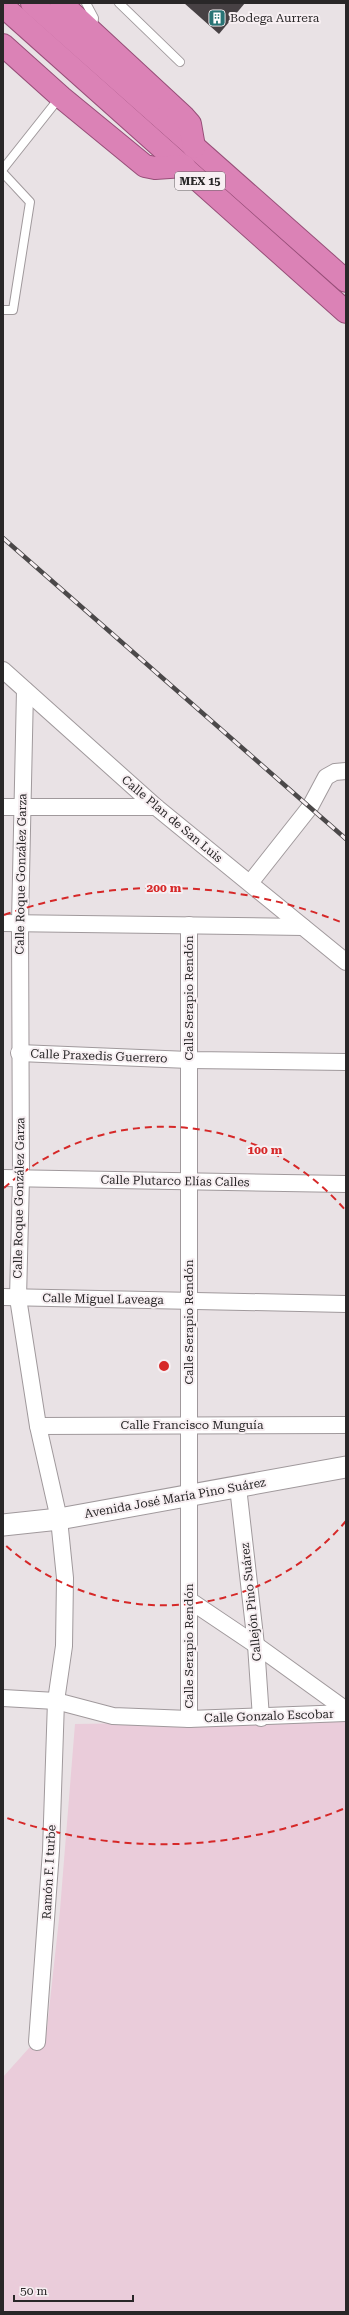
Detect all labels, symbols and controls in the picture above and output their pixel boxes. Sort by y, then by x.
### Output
building icon: Bodega Aurrera [207,8,227,28]
place label: Bodega Aurrera [230,11,320,25]
road number: MEX 15 [175,172,225,190]
street label: Calle Plan de San Luis [119,773,226,866]
street label: Calle Roque González Garza [13,793,29,955]
text: 200 m [147,881,182,895]
street label: Calle Serapio Rendón [182,935,196,1061]
street label: Calle Praxedis Guerrero [30,1047,168,1065]
street label: Calle Roque González Garza [11,1117,27,1279]
text: 100 m [248,1143,283,1157]
street label: Calle Plutarco Elías Calles [100,1173,250,1189]
street label: Calle Serapio Rendón [182,1259,196,1385]
street label: Calle Miguel Laveaga [42,1291,164,1307]
centre of rings [157,1359,171,1373]
street label: Calle Francisco Munguía [121,1418,264,1432]
street label: Avenida José María Pino Suárez [83,1475,267,1521]
street label: Callejón Pino Suárez [238,1542,264,1662]
street label: Calle Serapio Rendón [182,1583,196,1709]
street label: Calle Gonzalo Escobar [204,1707,334,1725]
street label: Ramón F. I turbe [40,1824,58,1920]
scale bar [14,2277,133,2303]
text: 50 m [20,2284,47,2298]

